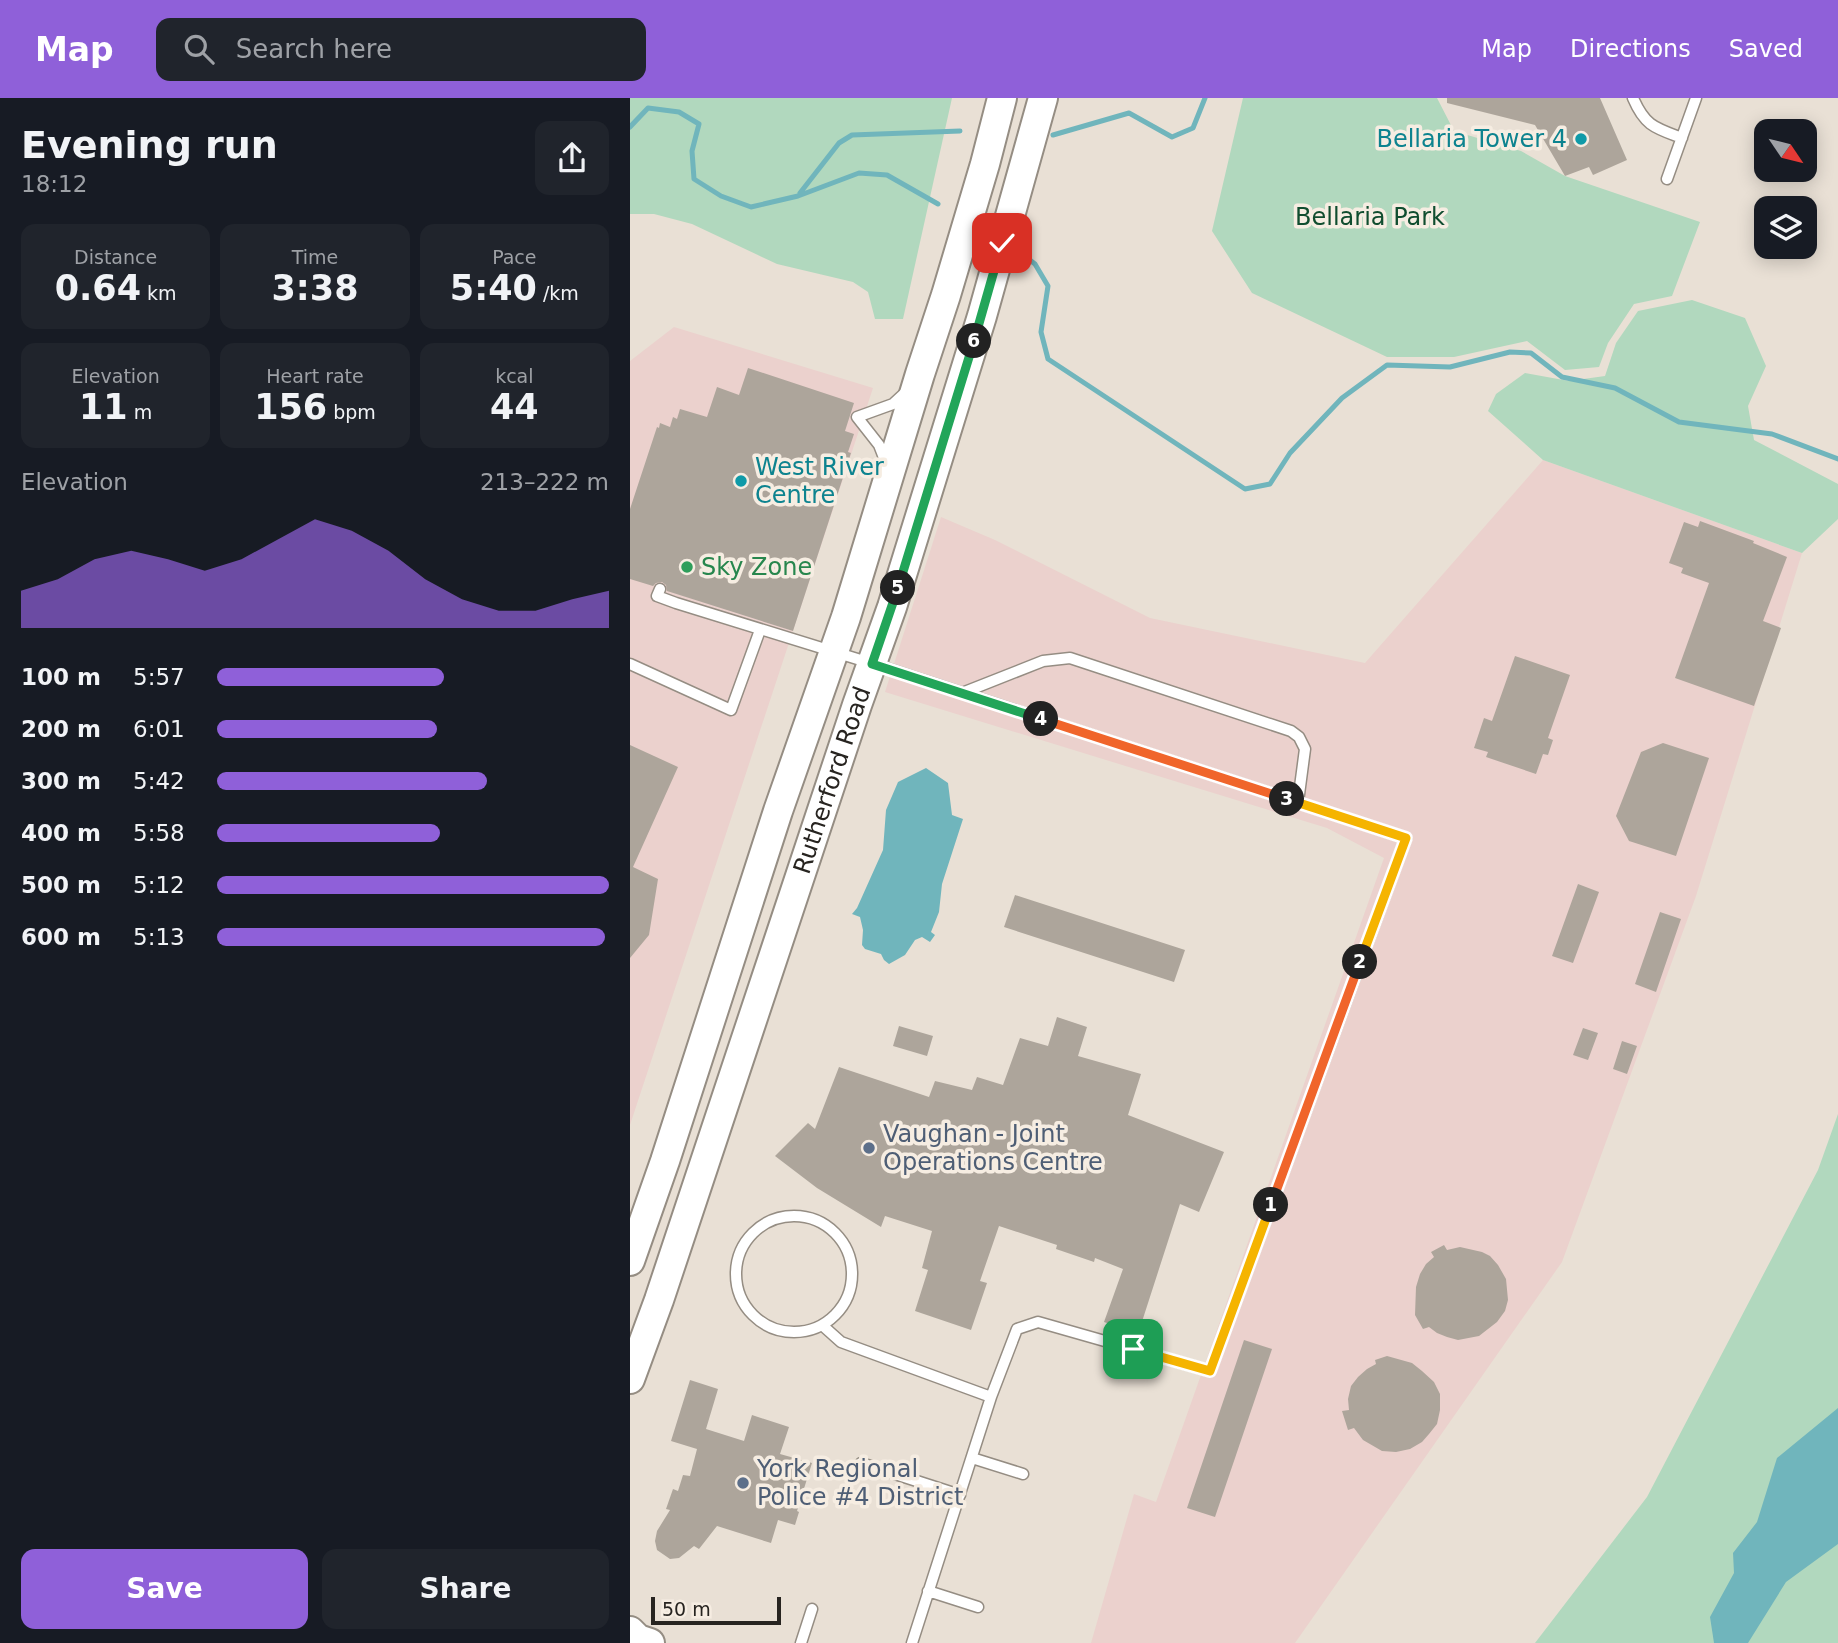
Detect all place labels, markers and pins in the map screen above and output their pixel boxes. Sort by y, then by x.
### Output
place label: Bellaria Tower 4 [1376,125,1567,153]
marker: Bellaria Tower 4 [1573,131,1589,147]
pin [972,213,1032,273]
pin: 6 [956,324,992,358]
place label: West River Centre [755,453,884,509]
marker: West River Centre [733,473,749,489]
place label: Sky Zone [701,553,812,581]
marker: Sky Zone [679,559,695,575]
pin: 5 [880,570,916,606]
pin: 4 [1024,702,1058,736]
pin: 3 [1270,782,1304,816]
pin: 2 [1342,944,1378,980]
place label: Vaughan - Joint Operations Centre [883,1120,1103,1176]
marker: Vaughan - Joint Operations Centre [861,1140,877,1156]
pin: 1 [1254,1188,1288,1222]
pin [1103,1319,1163,1379]
place label: York Regional Police #4 District [756,1455,963,1511]
marker: York Regional Police #4 District [735,1475,751,1491]

